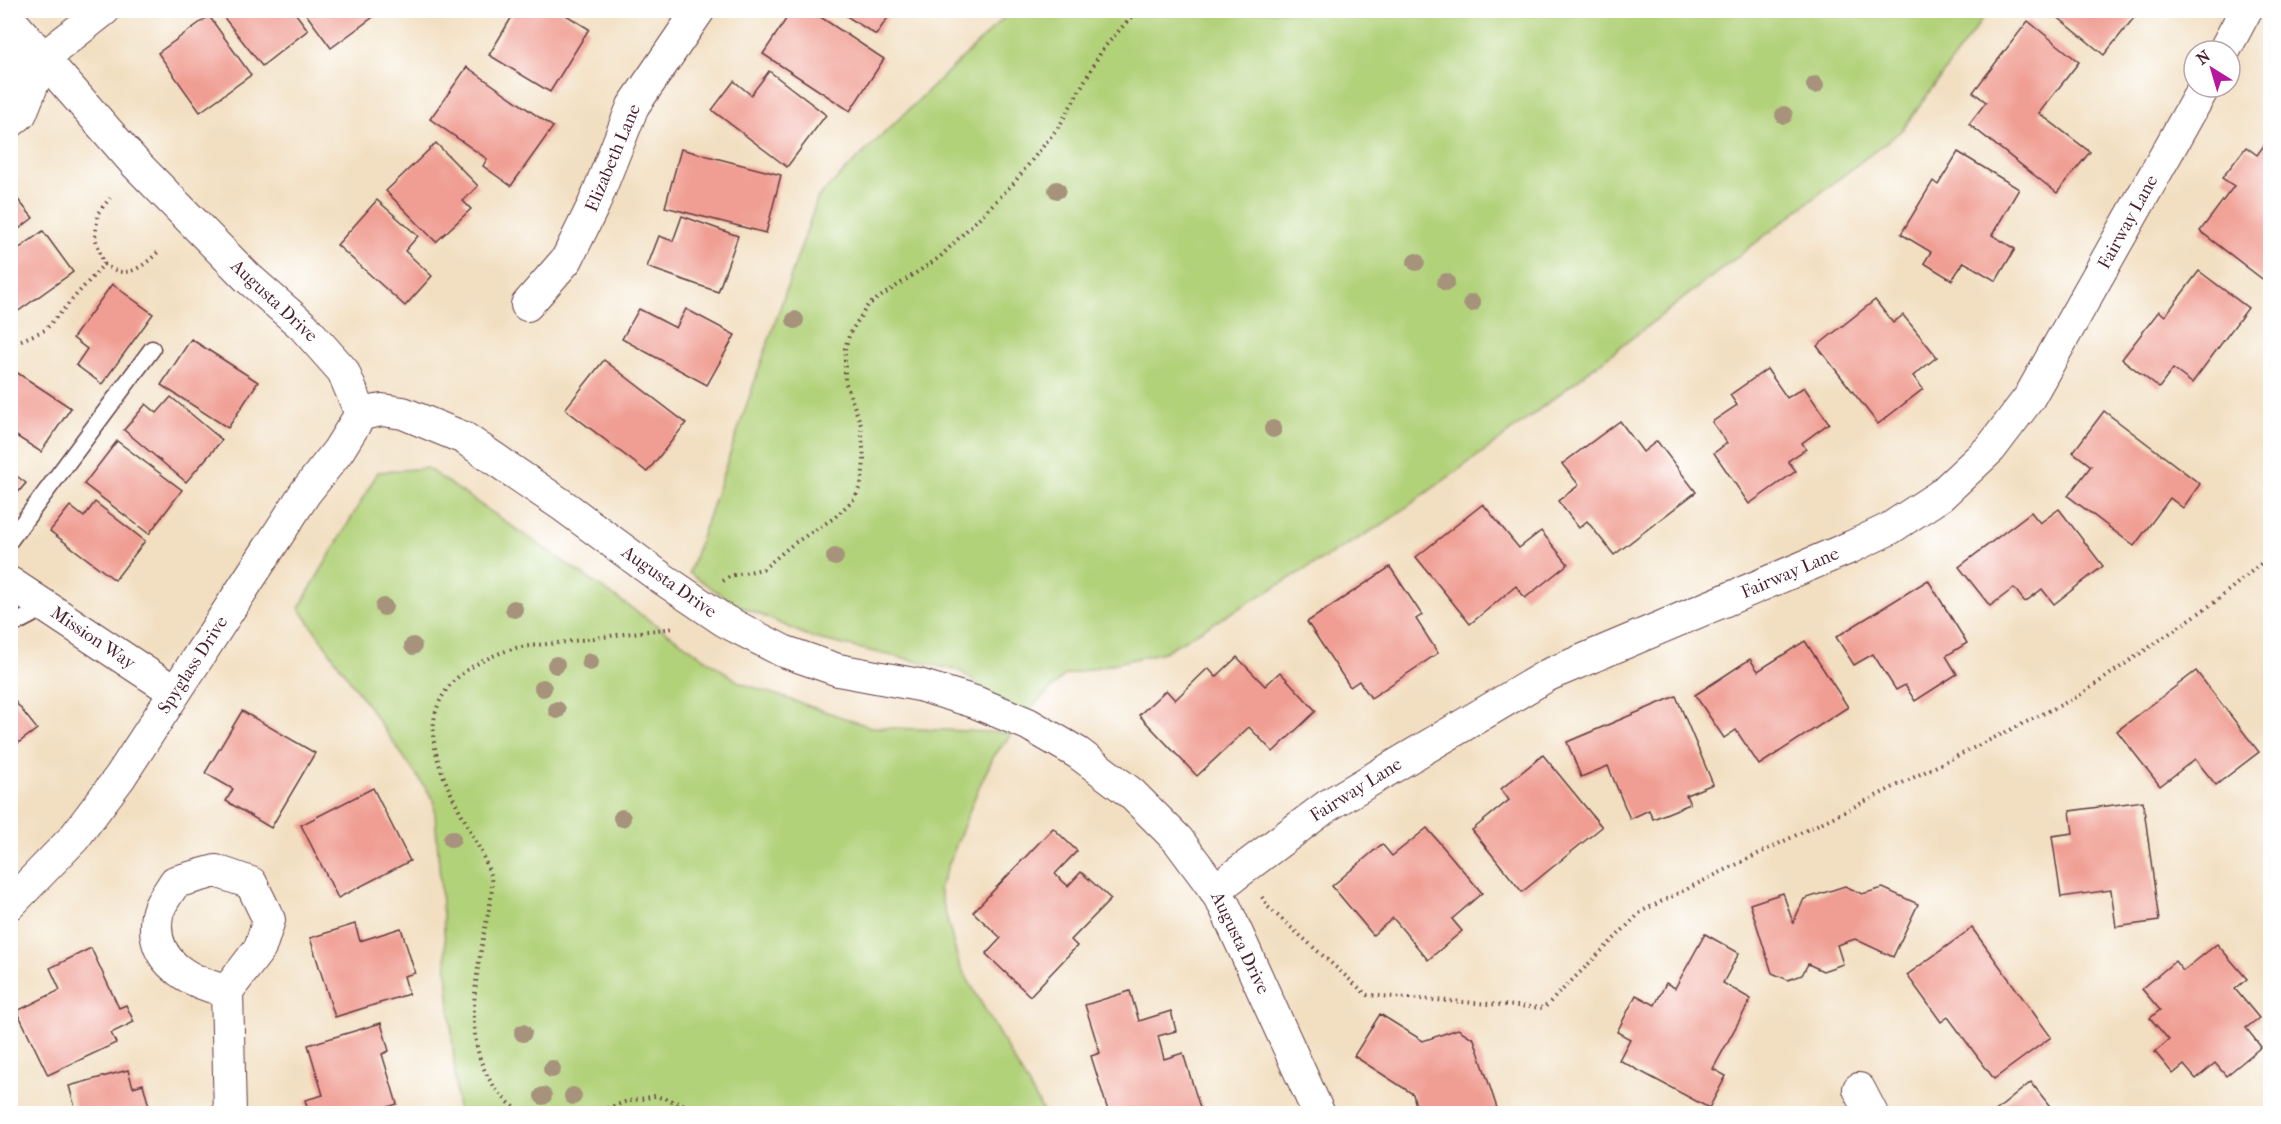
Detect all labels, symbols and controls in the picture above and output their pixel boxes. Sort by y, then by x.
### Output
north arrow [2182,39,2242,99]
text: N [2193,46,2215,69]
street label: Elizabeth Lane [581,101,645,215]
street label: Fairway Lane [2094,171,2162,273]
street label: Augusta Drive [226,255,322,347]
street label: Augusta Drive [617,541,721,622]
street label: Fairway Lane [1738,543,1842,603]
street label: Mission Way [47,602,141,675]
street label: Spyglass Drive [154,612,232,718]
street label: Fairway Lane [1306,753,1406,826]
street label: Augusta Drive [1206,888,1274,998]

